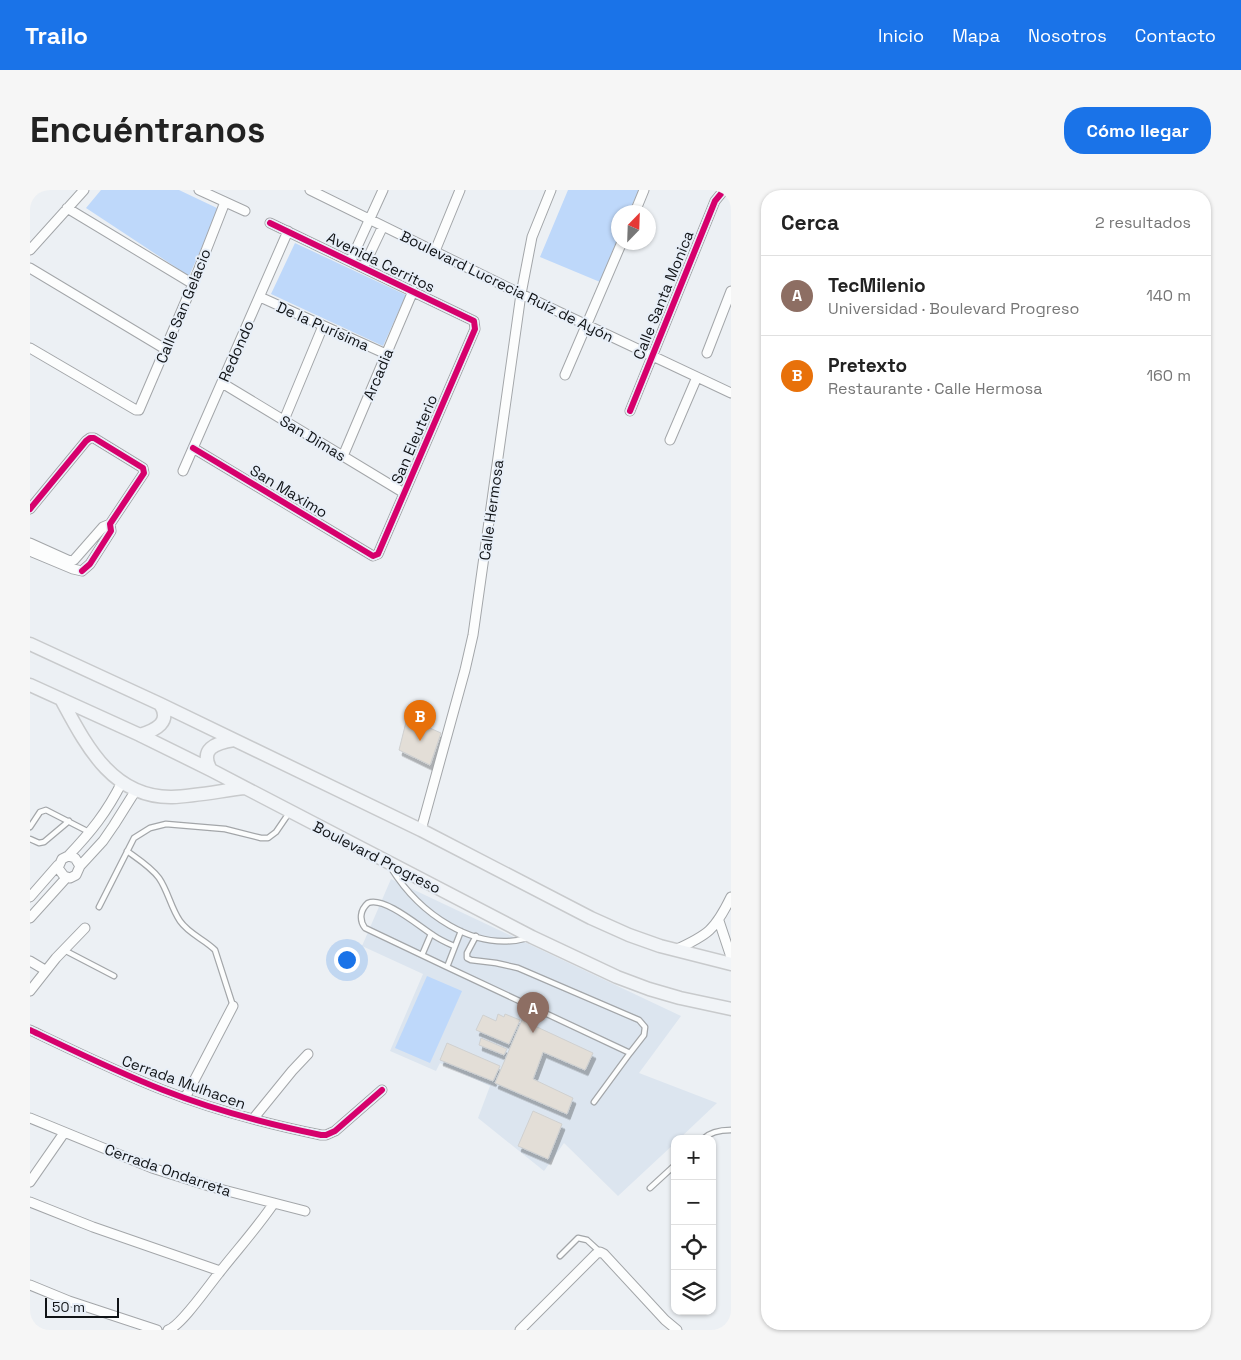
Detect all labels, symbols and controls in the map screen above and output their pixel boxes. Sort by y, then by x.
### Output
text: Trailo [25,20,88,51]
text: Inicio [878,24,924,47]
text: Mapa [952,24,1000,47]
text: Nosotros [1028,24,1107,47]
text: Contacto [1135,24,1216,47]
button: Cómo llegar [1064,107,1211,154]
text: Encuéntranos [30,108,265,152]
north arrow [611,205,656,250]
text: Cerca [781,209,839,236]
text: 2 resultados [1095,212,1191,233]
street label: Boulevard Lucrecia Ruíz de Ayón [397,226,617,346]
street label: Calle Santa Monica [628,227,698,362]
street label: Avenida Cerritos [324,228,438,296]
street label: Calle San Gelacio [151,246,215,366]
text: TecMilenio [828,273,926,298]
text: A [792,285,802,306]
text: 140 m [1146,285,1191,306]
street label: De la Purísima [274,297,373,355]
text: Universidad · Boulevard Progreso [828,298,1079,319]
street label: Redondo [214,317,258,385]
street label: Arcadia [359,345,397,403]
text: Pretexto [828,353,907,378]
text: B [792,365,802,386]
text: 160 m [1146,365,1191,386]
text: Restaurante · Calle Hermosa [828,378,1042,399]
street label: San Eleuterio [387,391,441,487]
street label: San Dimas [276,411,350,465]
street label: Calle Hermosa [475,458,508,562]
street label: San Maximo [247,460,331,522]
pin: B [404,700,436,741]
street label: Boulevard Progreso [310,817,444,897]
your location [334,947,360,973]
pin: A [517,992,549,1033]
street label: Cerrada Mulhacen [119,1051,249,1113]
map controls [671,1135,716,1315]
button: + [671,1135,716,1180]
street label: Cerrada Ondarreta [102,1139,234,1201]
button: − [671,1180,716,1225]
button: locate [671,1225,716,1270]
button: layers [671,1270,716,1315]
scale bar [45,1295,119,1318]
text: 50 m [52,1298,85,1316]

